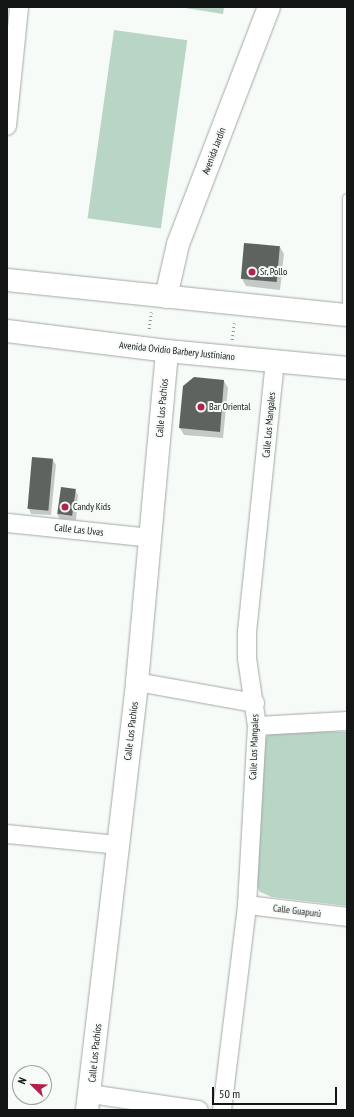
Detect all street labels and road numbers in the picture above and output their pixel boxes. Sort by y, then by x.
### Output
street label: Avenida Jardín [200,126,228,176]
street label: Avenida Ovidio Barbery Justiniano [118,339,236,363]
street label: Calle Los Pachíos [153,378,171,438]
street label: Calle Los Mangales [260,392,278,458]
street label: Calle Las Uvas [54,521,104,539]
street label: Calle Los Pachíos [121,701,141,761]
street label: Calle Los Mangales [247,714,261,780]
street label: Calle Guapurú [272,902,322,920]
street label: Calle Los Pachíos [86,1023,104,1083]

